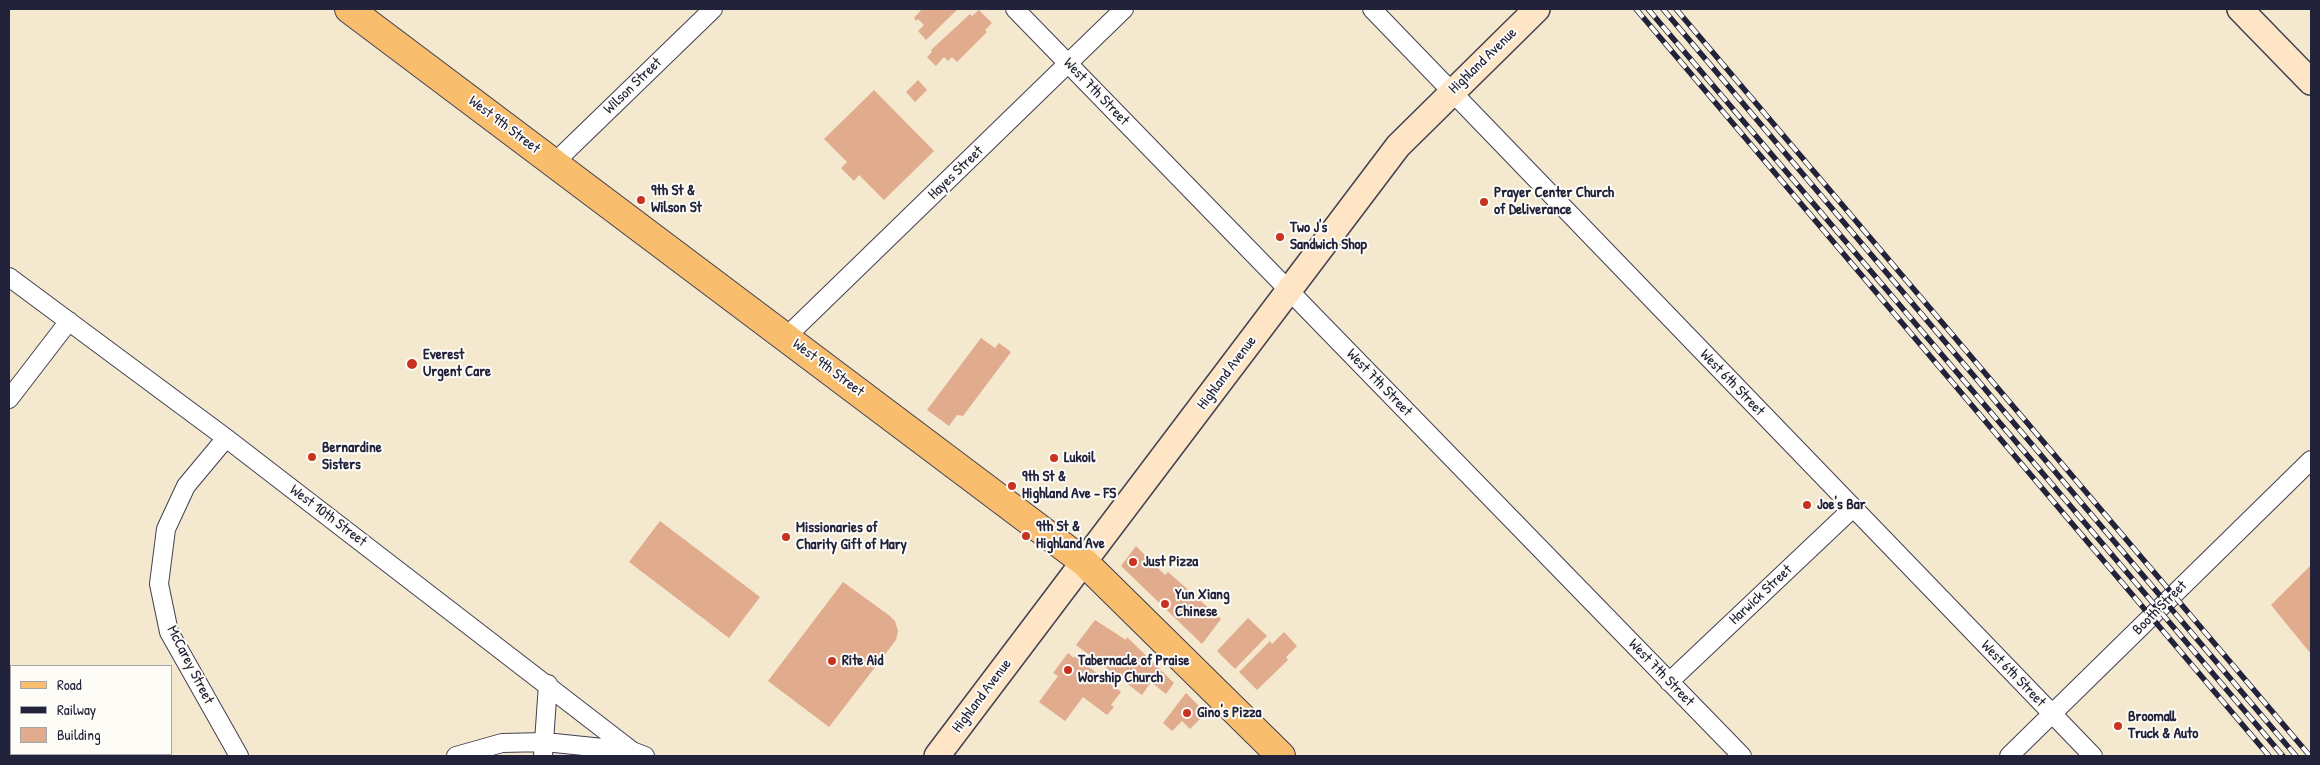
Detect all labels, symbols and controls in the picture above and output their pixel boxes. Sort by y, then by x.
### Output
street label: Highland Avenue [1445,24,1521,98]
street label: Wilson Street [600,54,666,118]
street label: West 7th Street [1059,55,1133,129]
street label: West 9th Street [465,92,543,158]
street label: Hayes Street [925,142,987,204]
place label: 9th St & Wilson St [651,182,702,217]
place label: Prayer Center Church of Deliverance [1494,184,1614,219]
marker: 9th St & Wilson St [635,194,647,206]
marker: Prayer Center Church of Deliverance [1478,196,1490,208]
place label: Two J's Sandwich Shop [1290,219,1367,254]
marker: Two J's Sandwich Shop [1274,231,1286,243]
street label: Highland Avenue [1194,333,1260,413]
street label: West 9th Street [789,335,867,401]
place label: Everest Urgent Care [423,346,491,381]
street label: West 7th Street [1342,346,1416,420]
street label: West 6th Street [1696,346,1768,420]
marker: Everest Urgent Care [405,357,419,371]
place label: Bernardine Sisters [322,439,382,474]
place label: Lukoil [1064,449,1095,467]
marker: Bernardine Sisters [306,451,318,463]
marker: Lukoil [1048,452,1060,464]
place label: 9th St & Highland Ave - FS [1022,468,1116,503]
marker: 9th St & Highland Ave - FS [1006,480,1018,492]
street label: West 10th Street [286,481,370,551]
place label: Joe's Bar [1817,496,1866,514]
marker: Joe's Bar [1801,499,1813,511]
place label: 9th St & Highland Ave [1036,518,1105,553]
place label: Missionaries of Charity Gift of Mary [796,519,907,554]
marker: 9th St & Highland Ave [1020,530,1032,542]
marker: Missionaries of Charity Gift of Mary [780,531,792,543]
place label: Just Pizza [1143,553,1198,571]
marker: Just Pizza [1127,556,1139,568]
street label: Harwick Street [1726,561,1796,629]
street label: Booth Street [2129,577,2191,639]
place label: Yun Xiang Chinese [1175,586,1230,621]
marker: Yun Xiang Chinese [1159,598,1171,610]
street label: McCarey Street [163,623,217,707]
street label: West 7th Street [1624,636,1698,710]
street label: West 6th Street [1977,637,2049,711]
place label: Rite Aid [842,652,883,670]
place label: Tabernacle of Praise Worship Church [1078,652,1190,687]
marker: Rite Aid [826,655,838,667]
street label: Highland Avenue [949,656,1015,736]
marker: Tabernacle of Praise Worship Church [1062,664,1074,676]
legend [10,665,172,755]
text: Road [57,674,82,695]
text: Railway [57,699,96,720]
place label: Gino's Pizza [1197,704,1261,722]
marker: Gino's Pizza [1181,707,1193,719]
place label: Broomall Truck & Auto [2128,708,2198,743]
marker: Broomall Truck & Auto [2112,720,2124,732]
text: Building [57,724,101,745]

